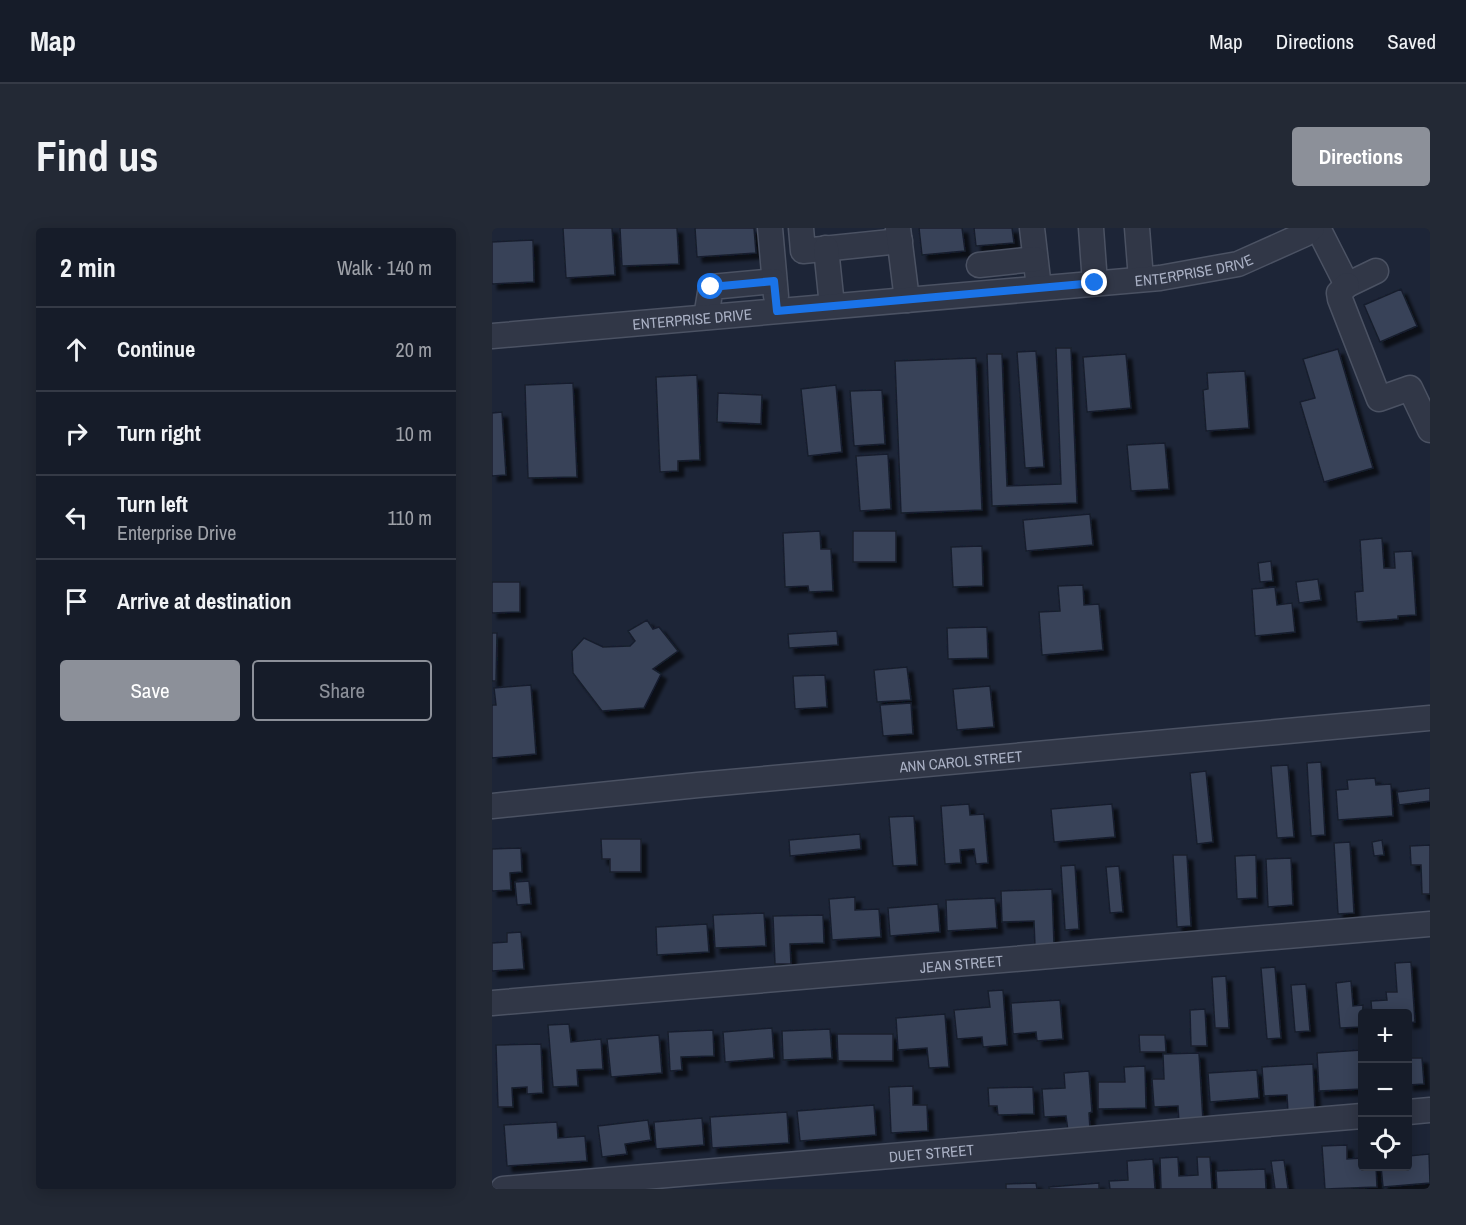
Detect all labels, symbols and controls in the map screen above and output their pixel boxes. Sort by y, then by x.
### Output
text: Map [30,22,76,60]
text: Map [1209,27,1243,56]
text: Directions [1276,27,1354,56]
text: Saved [1387,27,1436,56]
button: Directions [1292,127,1430,186]
text: Find us [36,128,158,184]
street label: ENTERPRISE DRIVE [1134,248,1256,291]
text: 2 min [60,250,116,285]
text: Walk · 140 m [337,254,432,281]
route end [1081,269,1107,295]
route start [697,273,723,299]
street label: ENTERPRISE DRIVE [632,303,753,334]
icon: ahead [60,333,93,366]
text: Continue [117,334,195,364]
text: 20 m [396,336,432,363]
icon: right [60,417,93,450]
text: Turn right [117,418,201,448]
text: 10 m [396,420,432,447]
text: Turn left [117,489,188,519]
icon: left [60,501,93,534]
text: 110 m [388,504,432,531]
text: Enterprise Drive [117,519,236,546]
icon: arrive [60,585,93,618]
text: Arrive at destination [117,586,291,616]
button: Save [60,660,240,721]
button: Share [252,660,432,721]
street label: ANN CAROL STREET [897,745,1024,777]
street label: JEAN STREET [919,949,1004,977]
map controls [1358,1009,1412,1171]
button: + [1358,1009,1412,1063]
button: − [1358,1063,1412,1117]
button: locate [1358,1117,1412,1171]
street label: DUET STREET [888,1138,975,1167]

